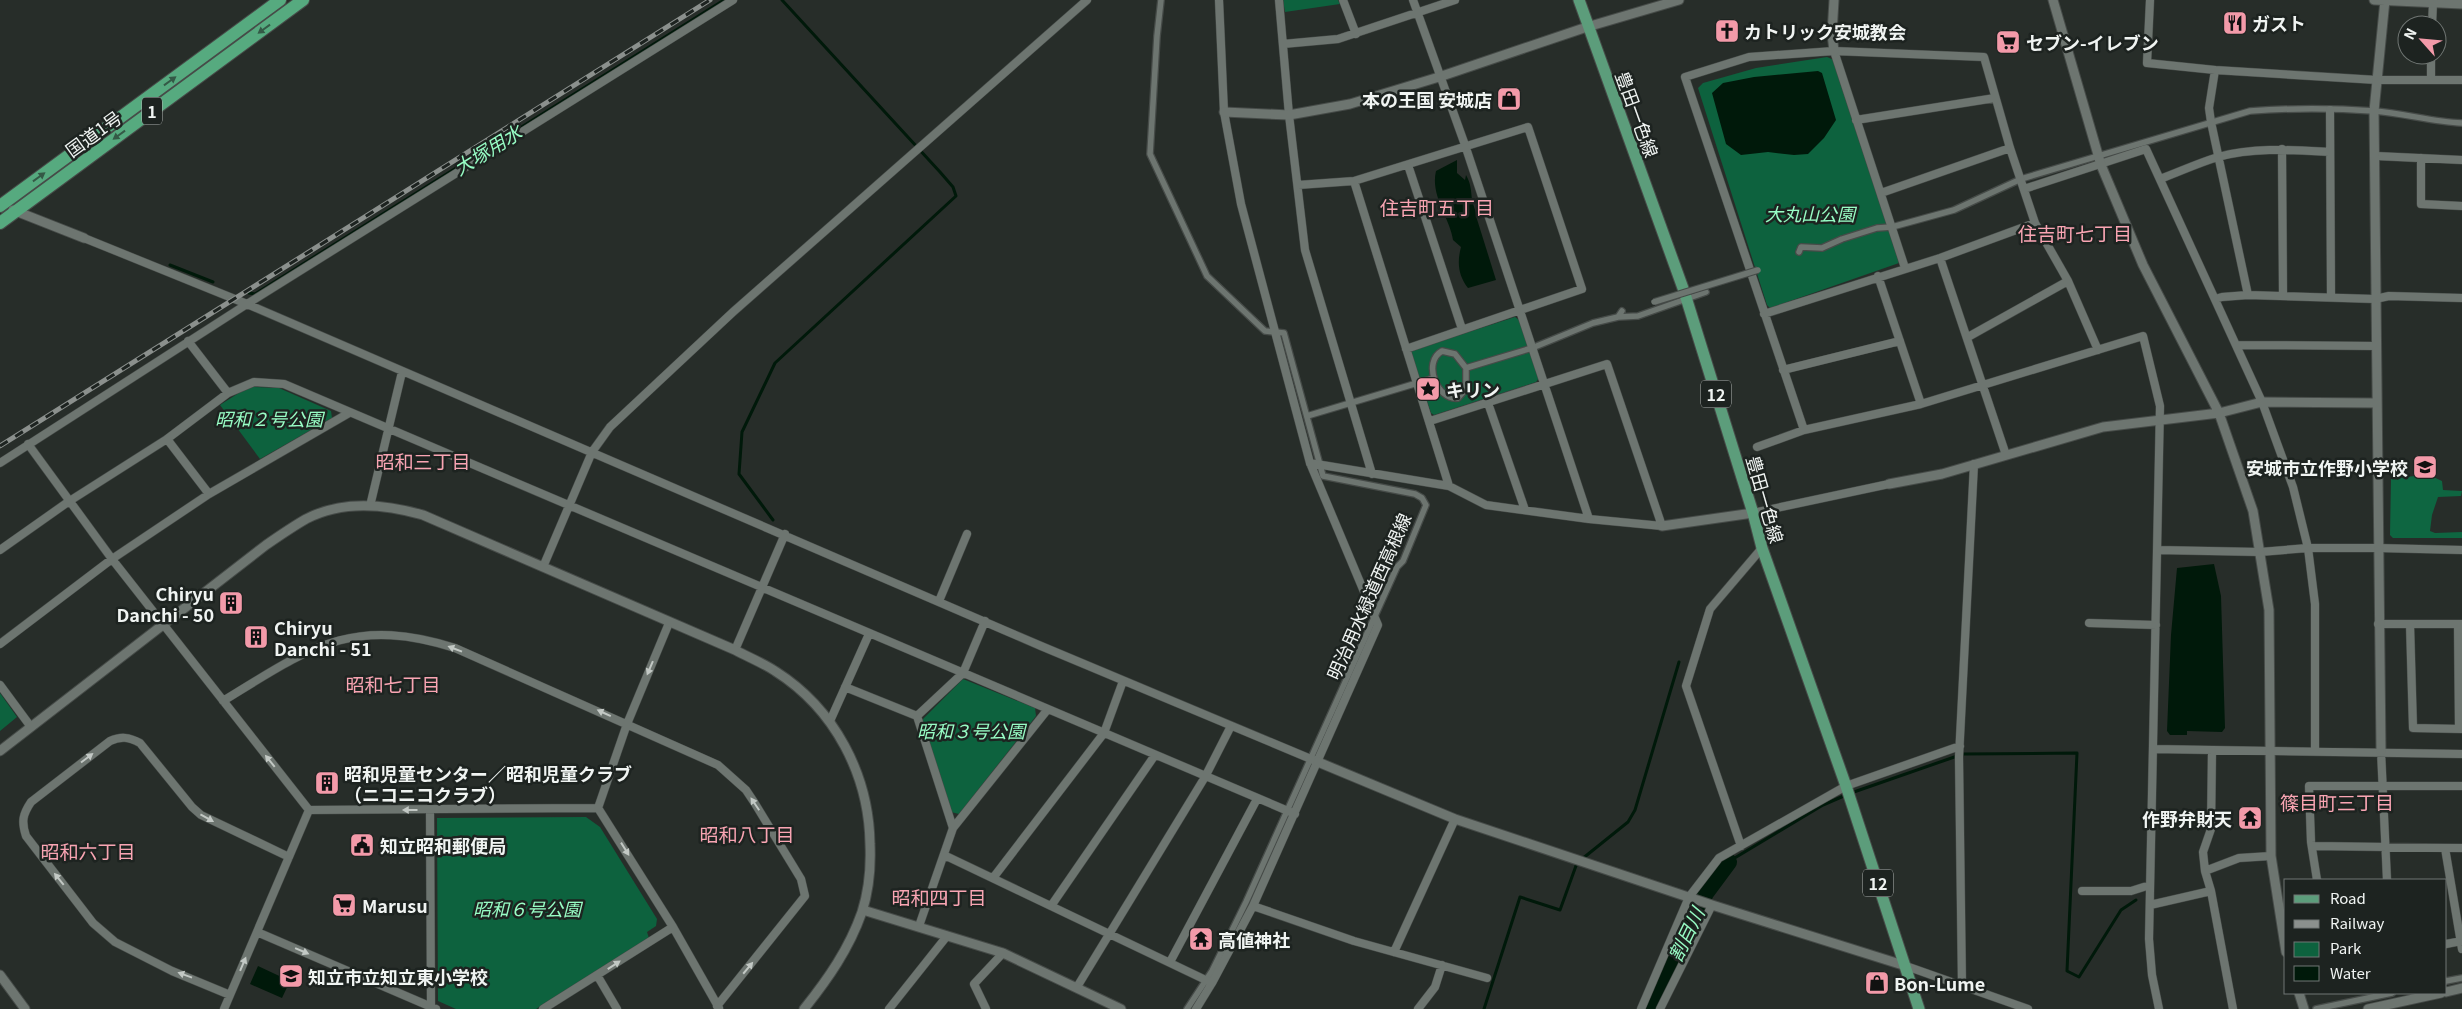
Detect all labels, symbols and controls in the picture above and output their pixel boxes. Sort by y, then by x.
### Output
restaurant icon: ガスト [2222,10,2248,36]
place label: ガスト [2252,10,2306,36]
north arrow [2397,15,2447,65]
church icon: カトリック安城教会 [1714,18,1740,44]
place label: カトリック安城教会 [1744,18,1906,44]
one-way arrow [257,24,271,34]
text: N [2398,24,2421,43]
supermarket icon: セブン-イレブン [1995,29,2021,55]
place label: セブン-イレブン [2026,29,2159,55]
street label: 豊田一色線 [1610,67,1666,161]
one-way arrow [163,76,177,86]
place label: 本の王国 安城店 [1362,86,1492,112]
shop icon: 本の王国 安城店 [1496,86,1522,112]
road number: 1 [142,98,162,124]
street label: 国道1号 [59,104,127,162]
water label: 大塚用水 [448,116,528,181]
one-way arrow [113,130,126,141]
one-way arrow [32,172,46,182]
district label: 住吉町五丁目 [1380,193,1494,220]
park label: 大丸山公園 [1765,200,1858,226]
district label: 住吉町七丁目 [2018,219,2132,246]
place icon: キリン [1415,376,1441,402]
place label: キリン [1446,376,1500,402]
road number: 12 [1701,380,1731,408]
park label: 昭和２号公園 [215,405,326,431]
district label: 昭和三丁目 [375,447,471,474]
street label: 豊田一色線 [1741,452,1791,546]
place label: 安城市立作野小学校 [2246,454,2408,480]
school or university icon: 安城市立作野小学校 [2412,454,2438,480]
street label: 明治用水緑道西高根線 [1320,508,1416,684]
place label: Chiryu Danchi - 50 [116,580,214,627]
building icon: Chiryu Danchi - 50 [218,590,244,616]
place label: Chiryu Danchi - 51 [274,614,372,661]
building icon: Chiryu Danchi - 51 [243,624,269,650]
one-way arrow [447,645,462,652]
one-way arrow [646,661,654,675]
district label: 昭和七丁目 [345,670,441,697]
one-way arrow [597,709,611,717]
park label: 昭和３号公園 [917,717,1028,743]
one-way arrow [80,753,94,763]
one-way arrow [265,755,276,768]
place label: 昭和児童センター／昭和児童クラブ （ニコニコクラブ） [344,760,632,807]
building icon: 昭和児童センター／昭和児童クラブ （ニコニコクラブ） [314,770,340,796]
district label: 篠目町三丁目 [2280,788,2394,815]
one-way arrow [751,797,760,811]
place label: 作野弁財天 [2142,805,2232,831]
temple icon: 作野弁財天 [2237,805,2263,831]
one-way arrow [401,806,417,814]
one-way arrow [201,814,214,823]
district label: 昭和八丁目 [699,820,795,847]
public building icon: 知立昭和郵便局 [349,832,375,858]
place label: 知立昭和郵便局 [380,832,506,858]
district label: 昭和六丁目 [40,837,136,864]
one-way arrow [620,842,629,856]
road number: 12 [1863,870,1893,896]
one-way arrow [54,872,64,886]
legend [2284,879,2447,994]
district label: 昭和四丁目 [891,883,987,910]
text: Road [2330,887,2366,908]
supermarket icon: Marusu [331,892,357,918]
place label: Marusu [362,892,428,918]
park label: 昭和６号公園 [473,895,584,921]
water label: 割目川 [1660,901,1711,966]
text: Railway [2330,912,2385,933]
temple icon: 高値神社 [1188,926,1214,952]
place label: 高値神社 [1218,926,1290,952]
text: Park [2330,937,2362,958]
one-way arrow [295,948,309,956]
one-way arrow [239,956,247,971]
one-way arrow [607,960,620,969]
one-way arrow [743,962,754,975]
text: Water [2330,962,2371,983]
school or university icon: 知立市立知立東小学校 [278,963,304,989]
place label: 知立市立知立東小学校 [308,963,488,989]
shop icon: Bon-Lume [1864,970,1890,996]
place label: Bon-Lume [1894,970,1985,996]
one-way arrow [177,971,192,979]

